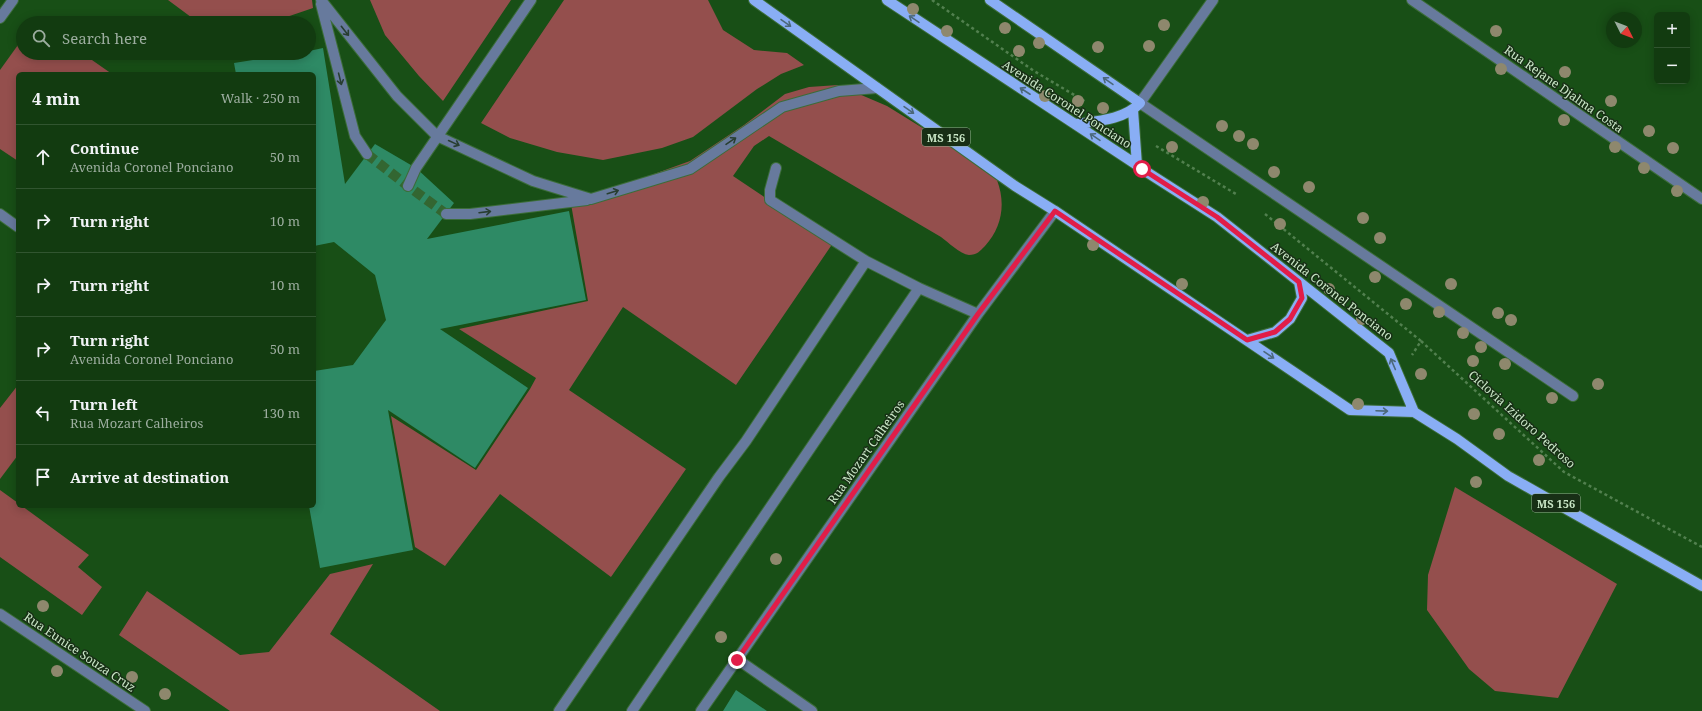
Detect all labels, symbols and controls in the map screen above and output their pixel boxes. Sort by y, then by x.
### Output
north arrow [1606,12,1642,48]
map controls [1654,12,1690,84]
button: + [1654,12,1690,48]
one-way arrow [908,14,920,22]
search box [16,16,316,60]
one-way arrow [780,19,791,27]
one-way arrow [341,25,349,36]
icon: search [30,27,52,49]
text: Search here [62,28,147,48]
street label: Rua Rejane Djalma Costa [1501,41,1627,137]
button: − [1654,48,1690,84]
street label: Avenida Coronel Ponciano [999,56,1135,152]
one-way arrow [337,72,344,85]
one-way arrow [1103,77,1114,85]
text: 4 min [32,87,80,110]
one-way arrow [1020,87,1031,95]
text: Walk · 250 m [221,89,300,107]
one-way arrow [903,106,914,114]
road number: MS 156 [922,128,970,146]
one-way arrow [1089,133,1100,141]
one-way arrow [726,137,737,145]
text: Continue [70,138,139,158]
one-way arrow [447,140,459,147]
icon: ahead [32,146,54,168]
text: 50 m [270,148,300,166]
text: Avenida Coronel Ponciano [70,158,233,176]
route start [1133,160,1151,178]
one-way arrow [607,188,620,195]
one-way arrow [478,208,491,216]
icon: right [32,210,54,232]
text: Turn right [70,211,149,231]
text: 10 m [270,212,300,230]
street label: Avenida Coronel Ponciano [1267,238,1397,344]
icon: right [32,274,54,296]
text: Turn right [70,275,149,295]
text: 10 m [270,276,300,294]
text: Turn right [70,330,149,350]
icon: right [32,338,54,360]
text: 50 m [270,340,300,358]
text: Avenida Coronel Ponciano [70,350,233,368]
one-way arrow [1263,351,1274,359]
one-way arrow [1389,358,1397,370]
street label: Ciclovia Izidoro Pedroso [1465,366,1579,472]
text: Turn left [70,394,138,414]
street label: Rua Mozart Calheiros [824,397,908,507]
icon: left [32,402,54,424]
text: 130 m [263,404,300,422]
one-way arrow [1375,408,1388,415]
text: Rua Mozart Calheiros [70,414,203,432]
icon: arrive [32,466,54,488]
text: Arrive at destination [70,467,229,487]
road number: MS 156 [1532,494,1580,512]
street label: Rua Eunice Souza Cruz [21,608,139,696]
route end [728,651,746,669]

